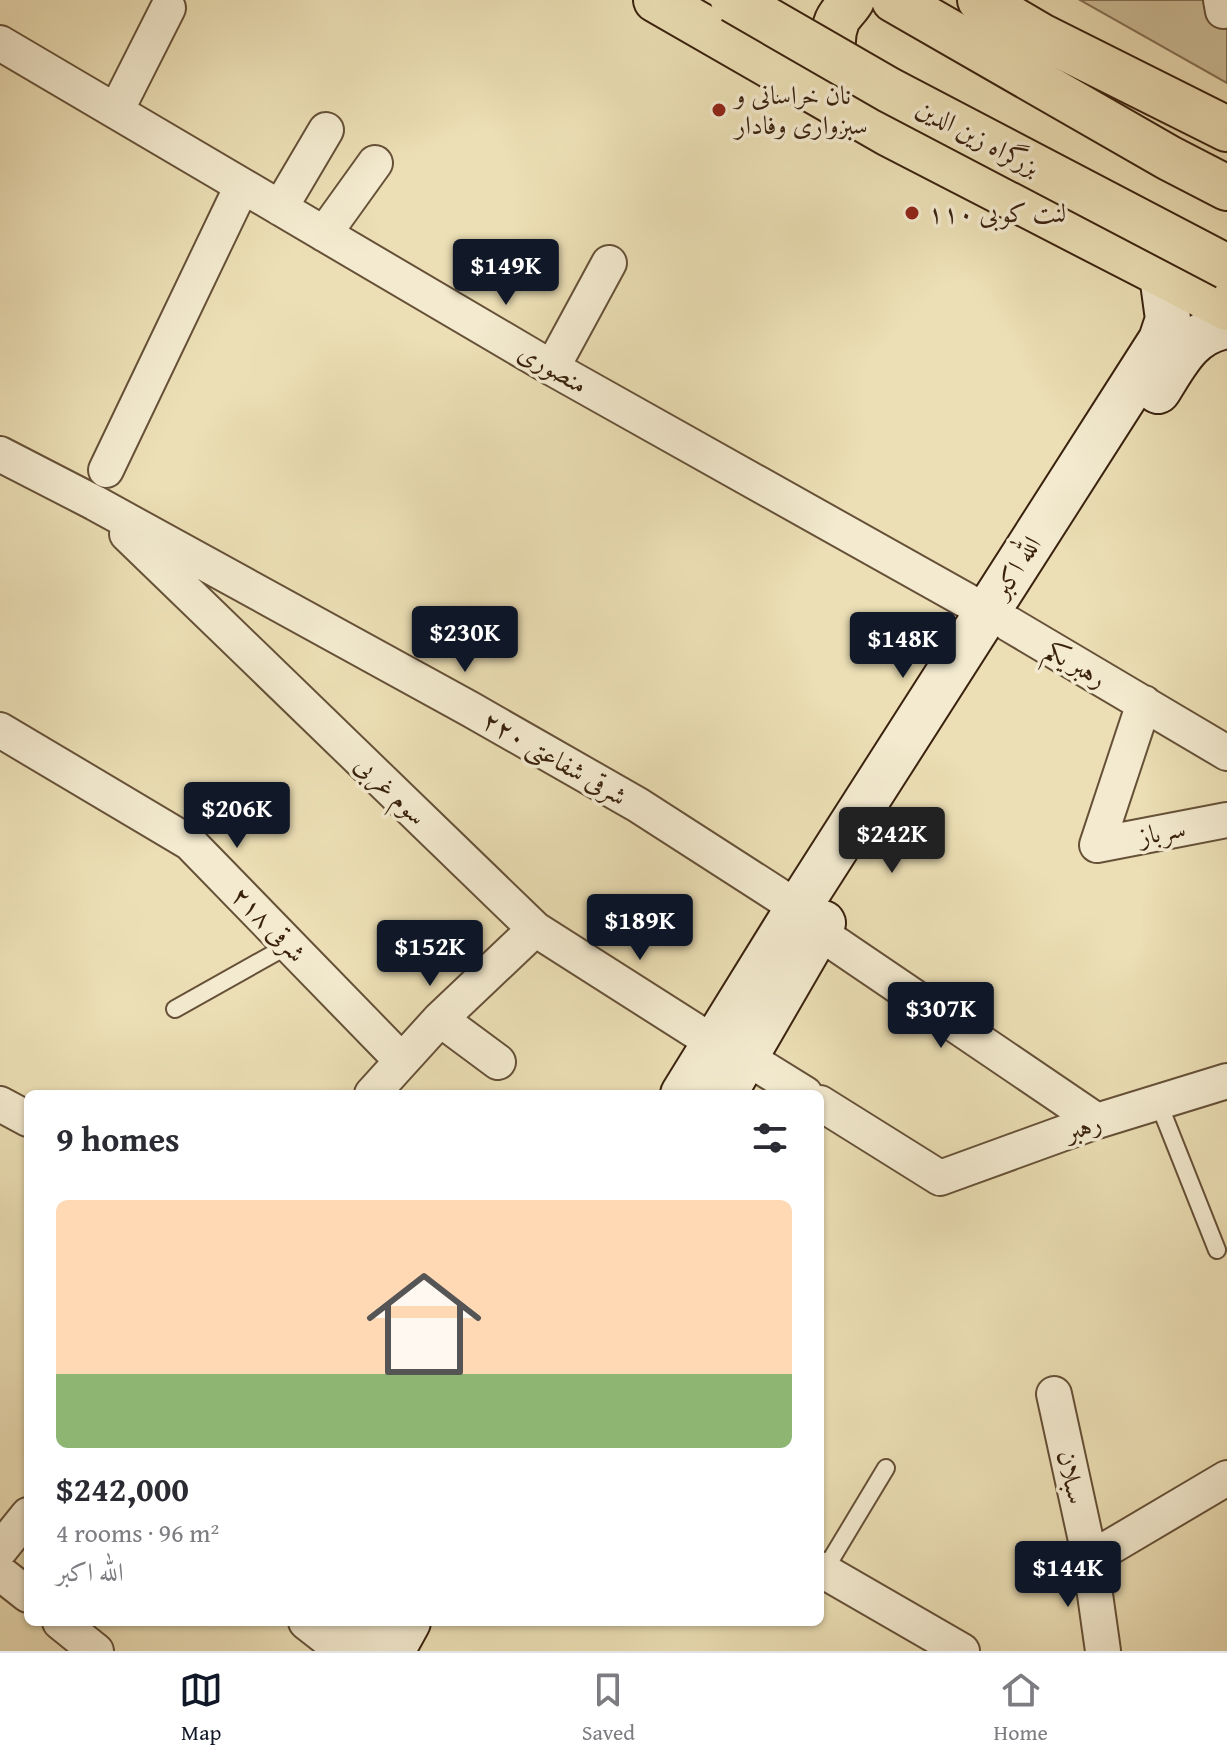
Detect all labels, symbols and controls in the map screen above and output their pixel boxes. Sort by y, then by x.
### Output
place label: نان خراسانی و سبزواری وفادار [732,75,868,144]
street label: بزرگراه زین الدین [909,88,1047,186]
marker: نان خراسانی و سبزواری وفادار [710,101,728,119]
place label: لنت کوبی ۱۱۰ [928,193,1066,232]
marker: لنت کوبی ۱۱۰ [903,204,921,222]
pin: $149K [450,239,562,307]
text: $149K [471,245,541,284]
street label: منصوری [511,332,595,403]
street label: الله اکبر [979,528,1050,608]
pin: $230K [409,606,521,674]
text: $230K [430,612,500,651]
pin: $148K [847,612,959,680]
text: $148K [868,618,938,657]
street label: رهبر یکم [1035,630,1114,702]
street label: ۲۲۰ شرقی شفاعتی [476,700,635,815]
street label: سوم غربی [344,745,436,837]
pin: $206K [181,782,293,850]
text: $206K [202,788,272,827]
pin: $242K [836,807,948,875]
street label: سرباز [1132,808,1189,856]
text: $242K [857,813,927,852]
street label: ۲۱۸ شرقی [223,877,316,971]
pin: $189K [584,894,696,962]
text: $189K [605,900,675,939]
pin: $152K [374,920,486,988]
text: $152K [395,926,465,965]
pin: $307K [885,982,997,1050]
text: $307K [906,988,976,1027]
street label: رهبر [1056,1102,1106,1152]
text: 9 homes [56,1114,180,1163]
icon: filters [748,1116,792,1160]
icon: home [352,1252,496,1396]
street label: سبلان [1047,1446,1098,1508]
text: $242,000 [56,1464,189,1513]
text: 4 rooms · 96 m² [56,1513,219,1552]
pin: $144K [1012,1541,1124,1609]
text: $144K [1033,1547,1103,1586]
text: الله اکبر [56,1552,124,1591]
tab: Map [179,1668,223,1748]
tab: Saved [582,1668,635,1748]
tab: Home [994,1668,1048,1748]

